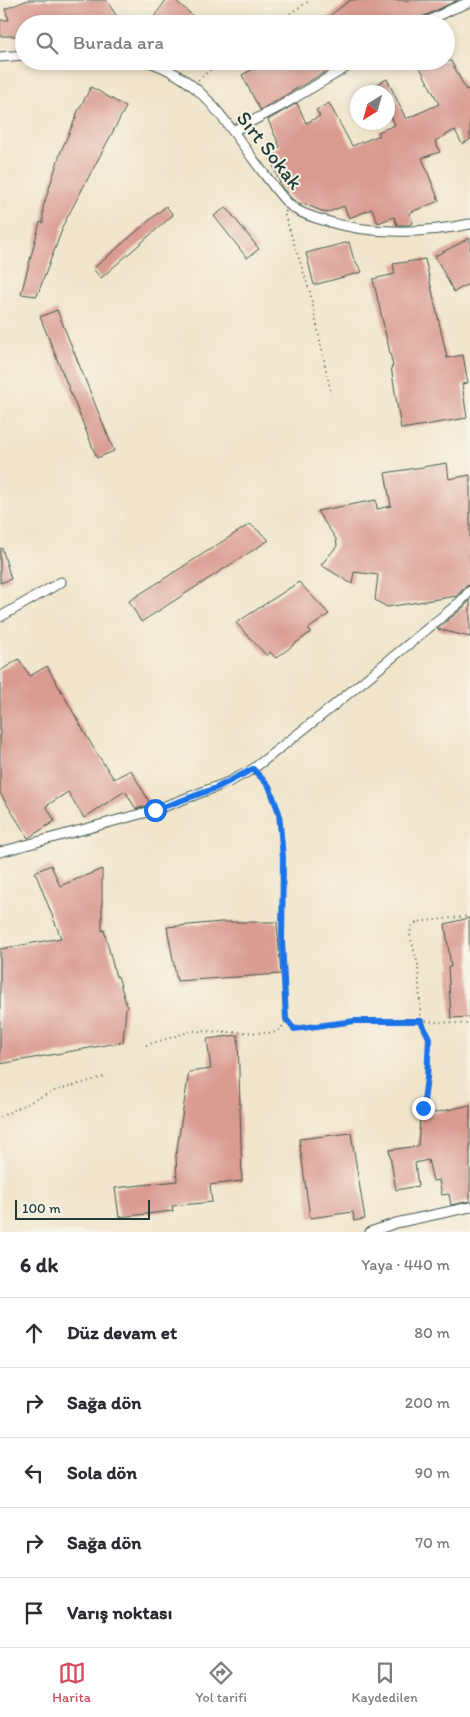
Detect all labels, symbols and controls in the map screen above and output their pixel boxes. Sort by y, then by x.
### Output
search box [15,15,455,70]
icon: search [33,29,61,57]
text: Burada ara [73,31,164,54]
north arrow [350,85,395,130]
street label: Sırt Sokak [232,106,308,194]
route start [144,799,167,822]
route end [412,1097,435,1120]
scale bar [15,1197,150,1220]
text: 100 m [22,1200,61,1217]
text: 6 dk [20,1252,58,1277]
text: Yaya · 440 m [361,1255,450,1274]
icon: ahead [20,1319,48,1347]
text: Düz devam et [67,1321,177,1344]
text: 80 m [414,1323,450,1342]
icon: right [20,1389,48,1417]
text: Sağa dön [67,1391,141,1414]
text: 200 m [405,1393,450,1412]
icon: left [20,1459,48,1487]
text: Sola dön [67,1461,137,1484]
text: 90 m [415,1463,450,1482]
icon: right [20,1529,48,1557]
text: Sağa dön [67,1531,141,1554]
text: 70 m [415,1533,450,1552]
icon: arrive [20,1599,48,1627]
text: Varış noktası [67,1601,172,1624]
tab: Harita [52,1659,91,1706]
tab: Yol tarifi [196,1659,247,1706]
tab: Kaydedilen [352,1659,418,1706]

